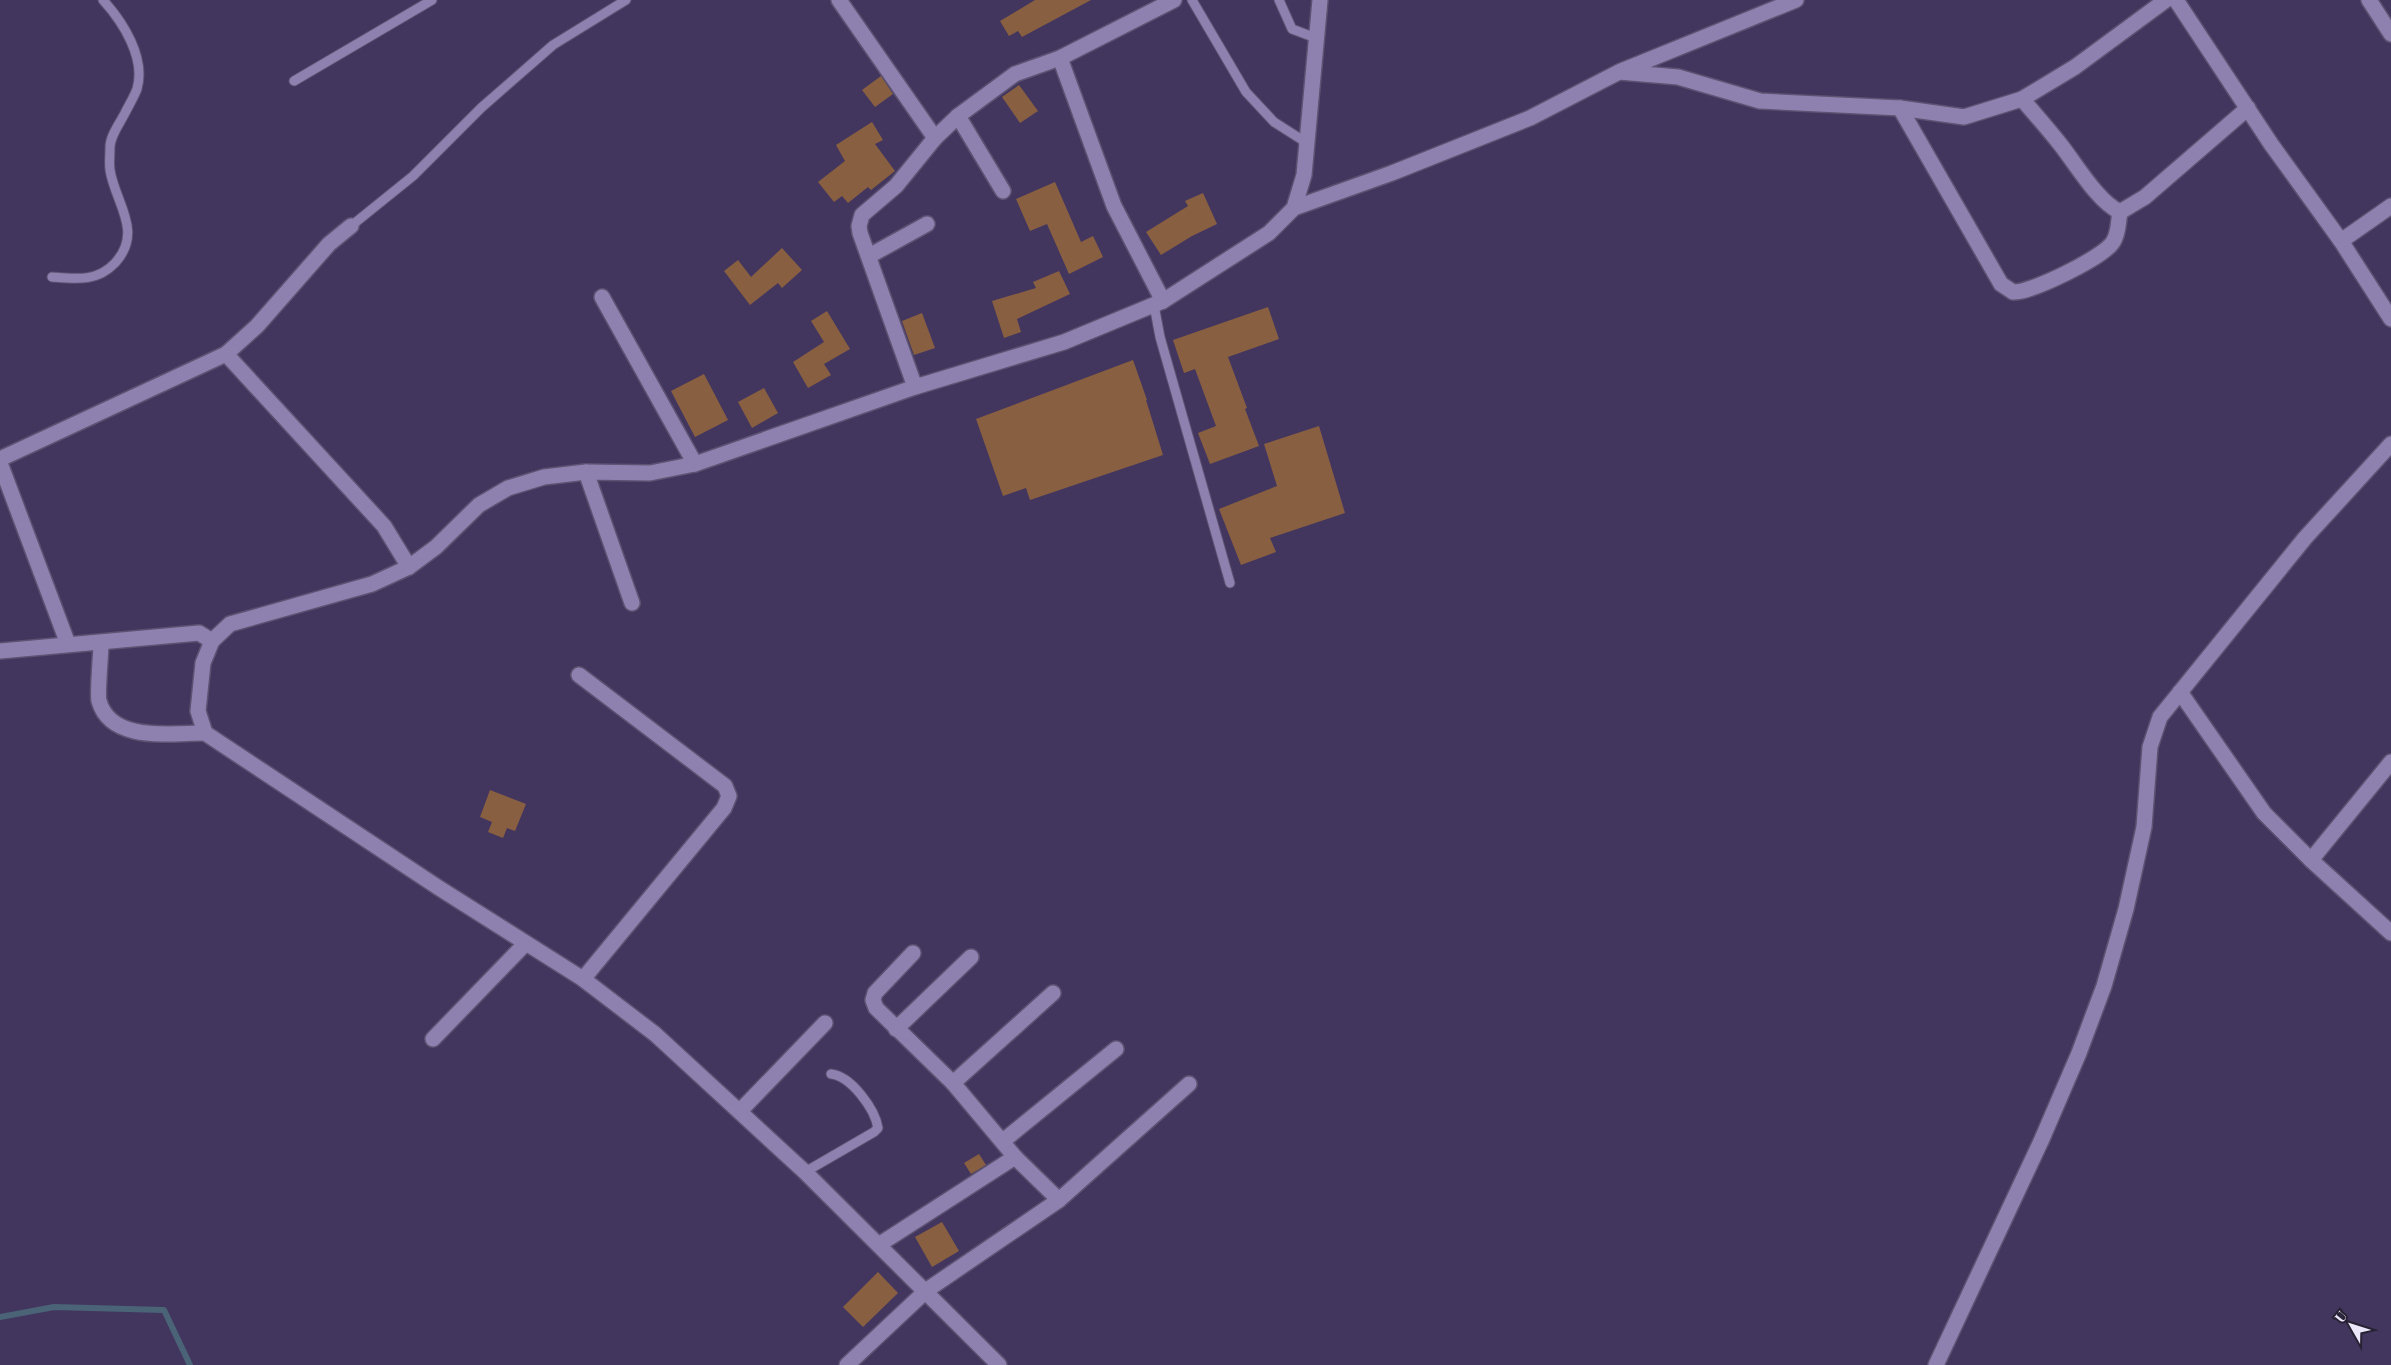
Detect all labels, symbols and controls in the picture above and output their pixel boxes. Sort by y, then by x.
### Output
north arrow [2326,1300,2376,1350]
text: U [2330,1307,2351,1326]

